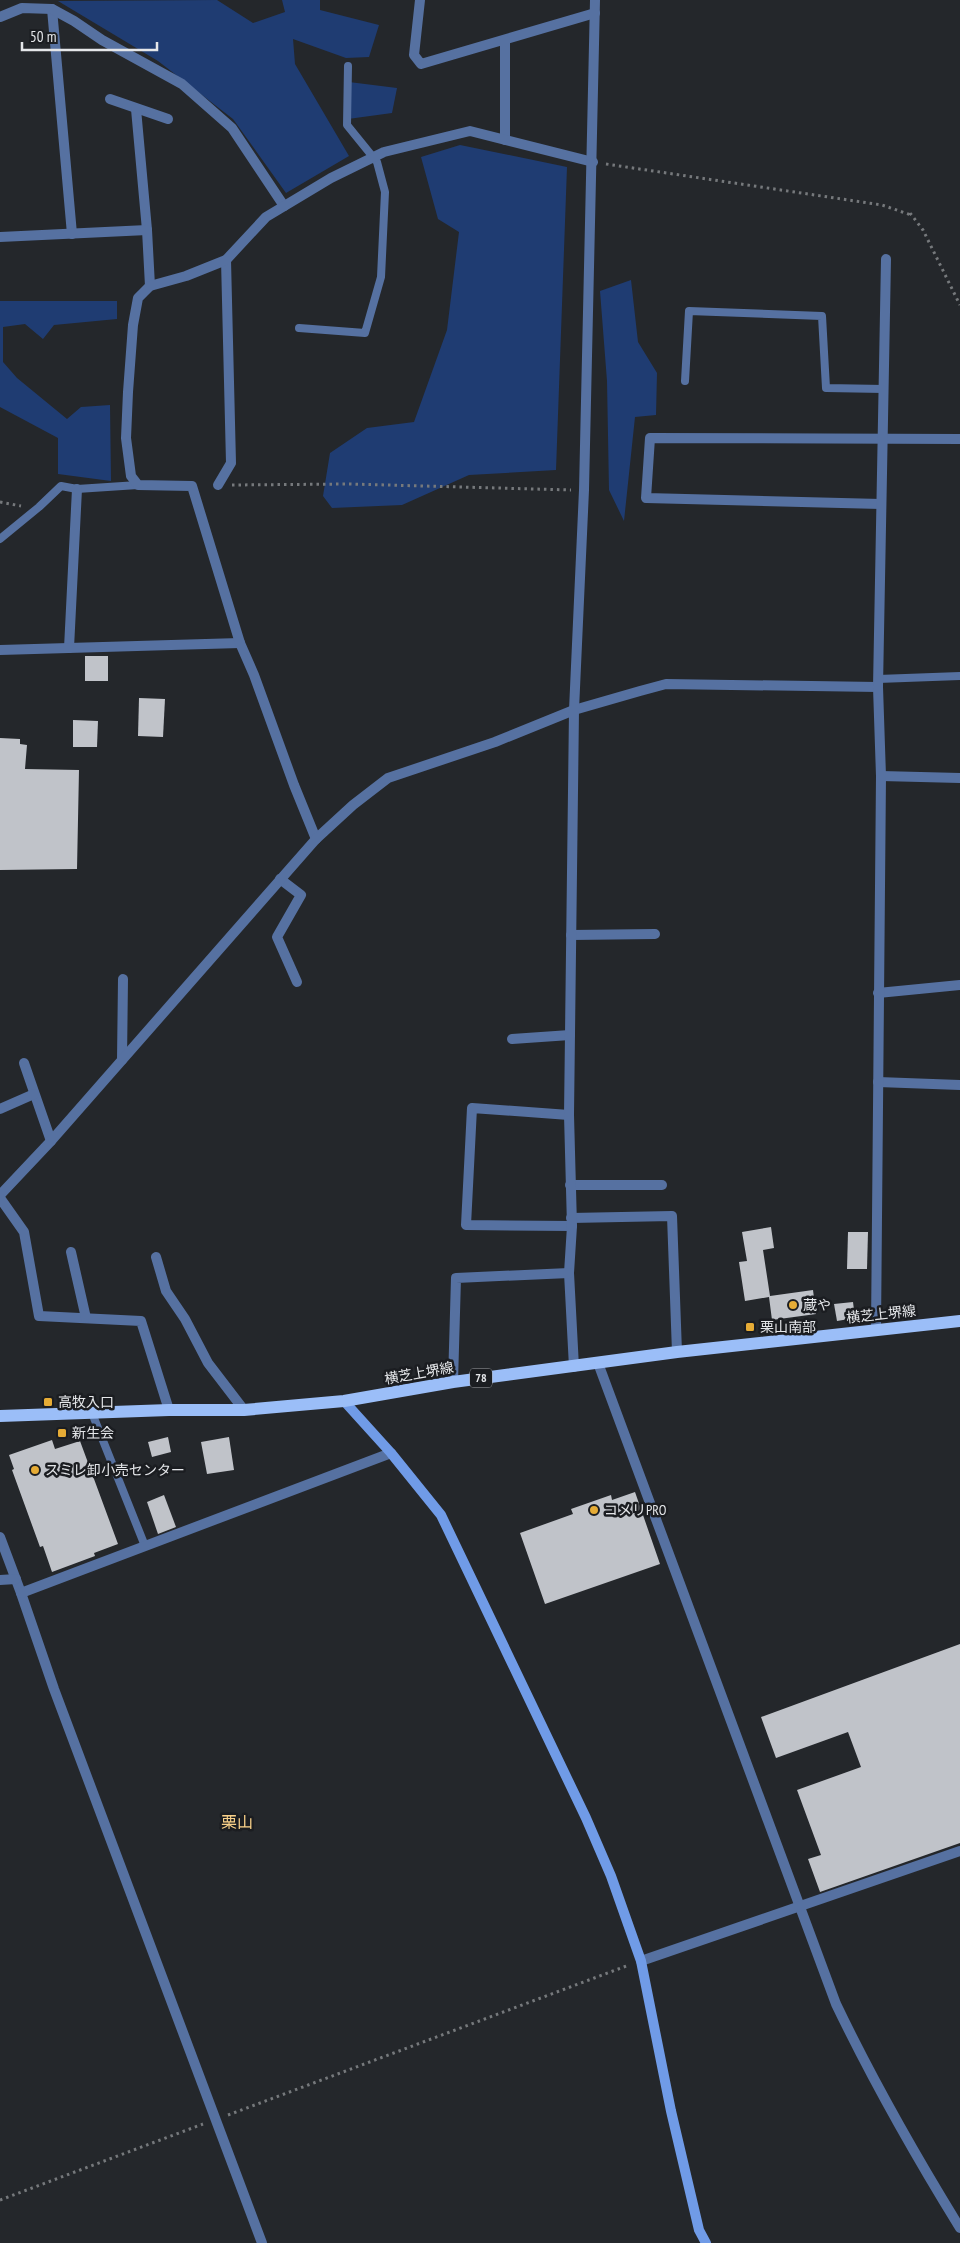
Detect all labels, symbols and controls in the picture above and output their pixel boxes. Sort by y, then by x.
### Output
scale bar [22,20,158,52]
text: 50 m [30,27,56,46]
place label: 蔵や [803,1296,831,1314]
marker: 蔵や [787,1299,799,1311]
street label: 横芝上堺線 [845,1301,917,1327]
place label: 栗山南部 [760,1318,816,1336]
marker: 栗山南部 [744,1321,756,1333]
street label: 横芝上堺線 [383,1358,455,1388]
road number: 78 [470,1369,492,1388]
place label: 高牧入口 [58,1393,114,1411]
marker: 高牧入口 [42,1396,54,1408]
place label: 新生会 [72,1424,114,1442]
marker: 新生会 [56,1427,68,1439]
place label: スミレ卸小売センター [45,1461,185,1479]
marker: スミレ卸小売センター [29,1464,41,1476]
place label: コメリPRO [604,1501,667,1519]
marker: コメリPRO [588,1504,600,1516]
district label: 栗山 [221,1812,253,1832]

